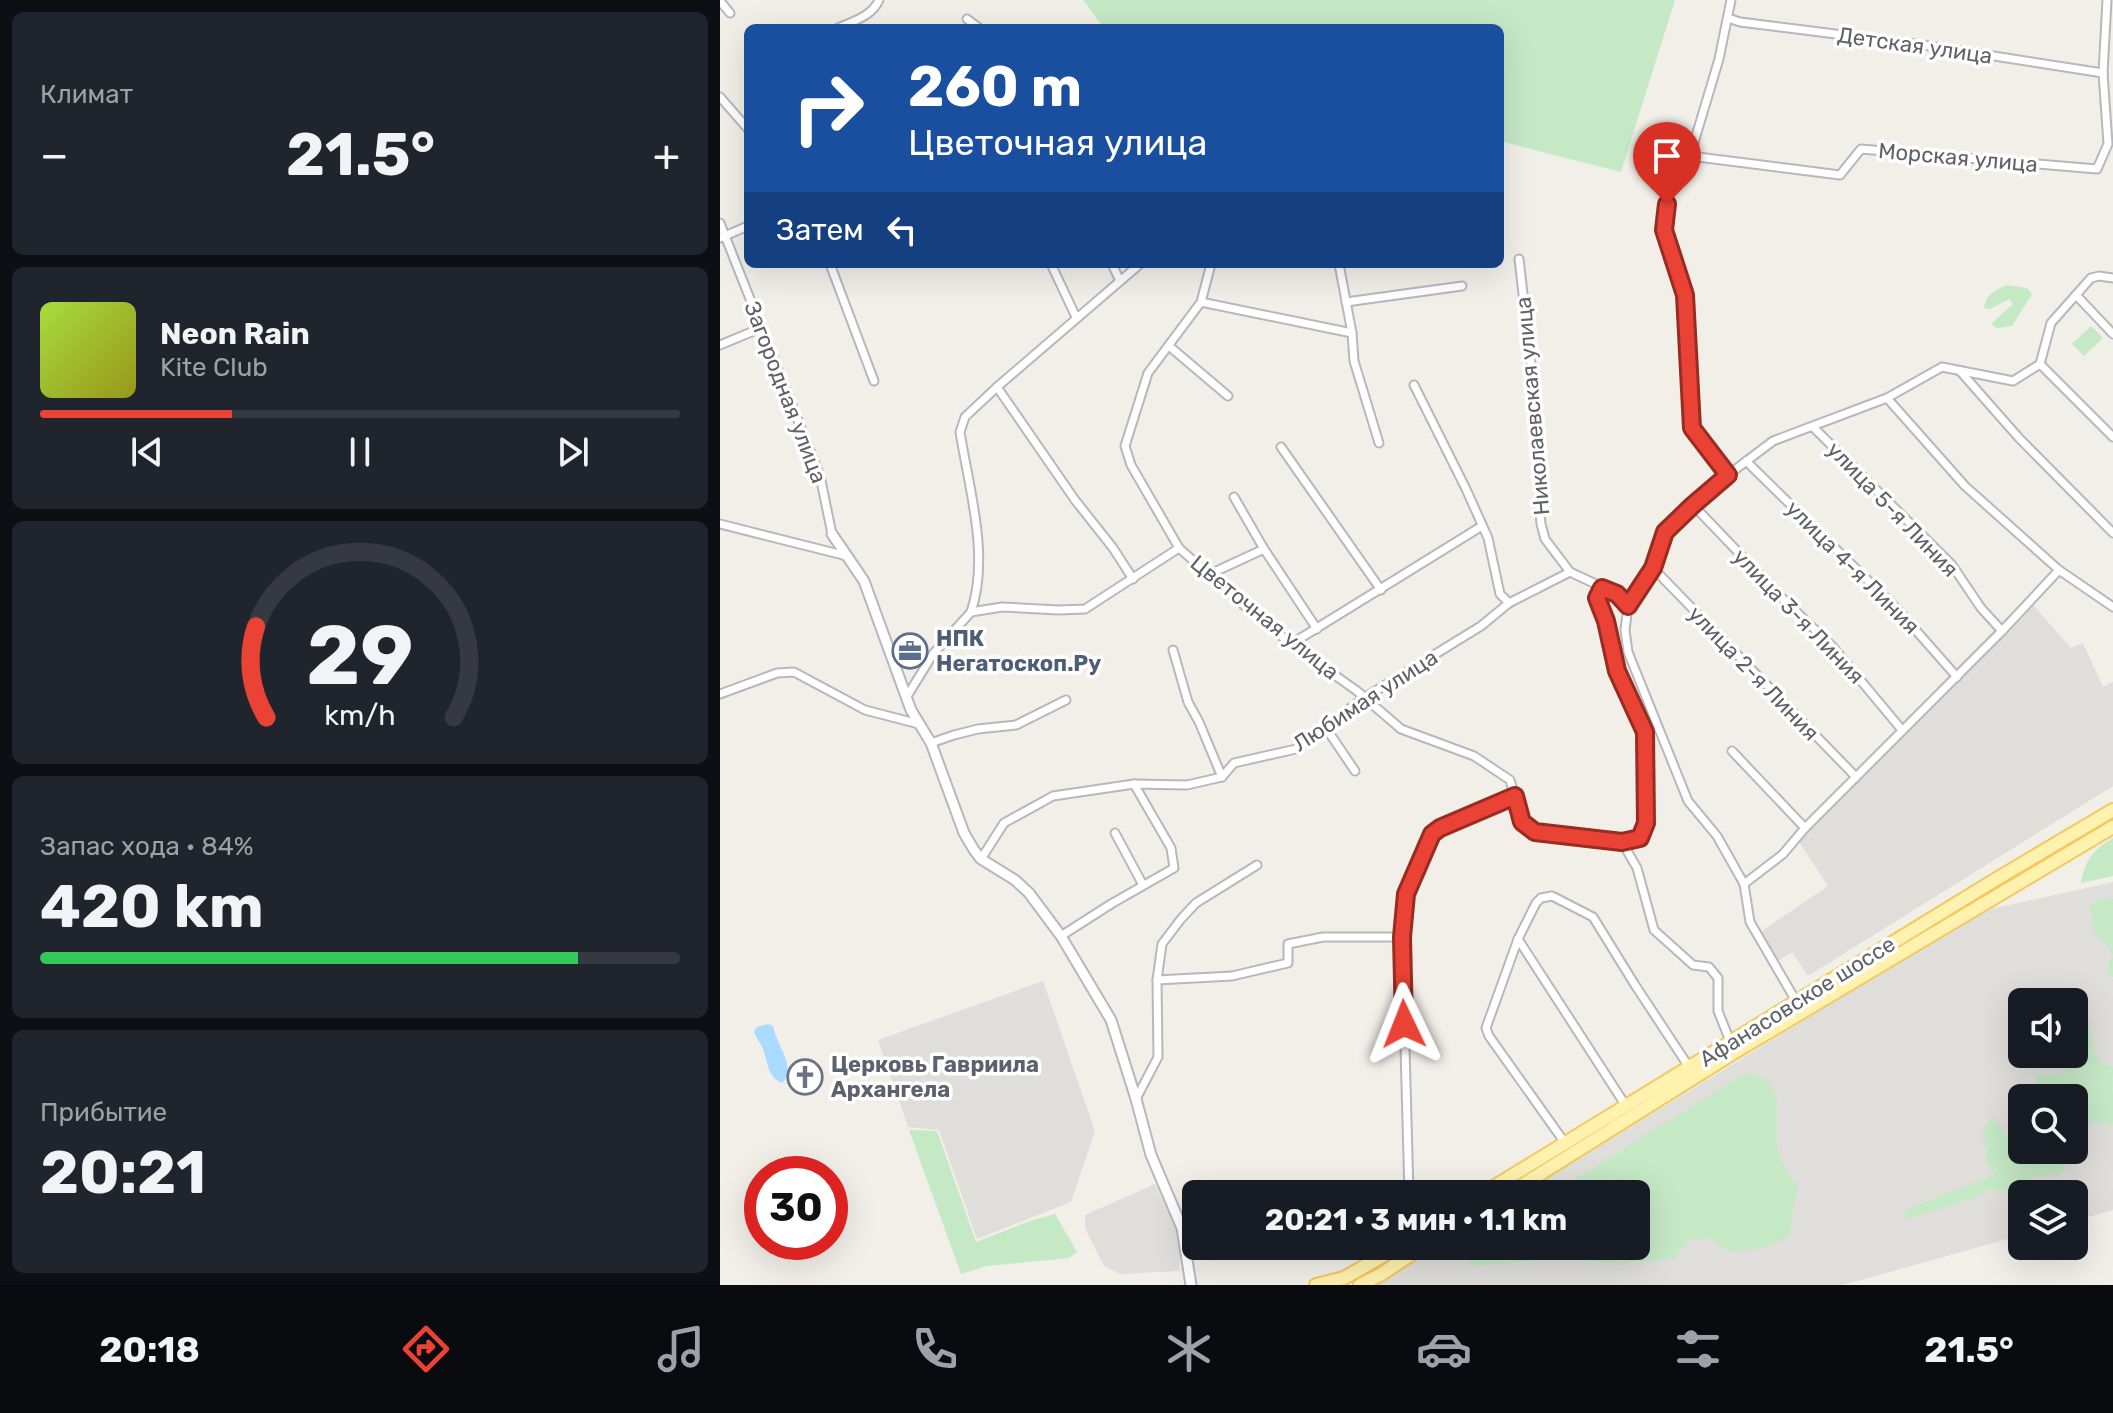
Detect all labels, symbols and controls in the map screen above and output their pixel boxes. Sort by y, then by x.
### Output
street label: Детская улица [1836,21,1994,70]
text: 260 m [908,54,1082,120]
icon: right [776,56,880,160]
text: Климат [40,79,133,110]
text: 21.5° [286,119,435,190]
text: Цветочная улица [908,121,1207,164]
pin [1633,122,1701,204]
text: − [40,129,69,181]
text: + [653,129,680,181]
icon: arrive [1645,134,1689,178]
street label: Морская улица [1877,137,2039,178]
icon: left [880,208,924,252]
text: Затем [776,212,864,248]
street label: Николаевская улица [1510,296,1555,516]
street label: Загородная улица [738,297,833,487]
text: Neon Rain [160,316,310,352]
text: Kite Club [160,352,268,383]
icon: previous [125,430,169,474]
icon: pause [338,430,382,474]
icon: next [551,430,595,474]
street label: улица 5-я Линия [1821,436,1964,583]
street label: улица 4-я Линия [1780,495,1925,640]
street label: улица 3-я Линия [1727,543,1870,690]
street label: Цветочная улица [1185,549,1344,685]
street label: улица 2-я Линия [1683,600,1825,746]
text: 29 [306,606,414,705]
place label: НПК Негатоскоп.Ру [936,625,1101,677]
office icon: НПК Негатоскоп.Ру [891,632,929,670]
street label: Любимая улица [1288,644,1443,757]
text: km/h [324,699,396,733]
text: Запас хода · 84% [40,831,254,862]
text: 420 km [40,871,264,942]
street label: Афанасовское шоссе [1694,930,1900,1073]
position arrow [1362,982,1446,1066]
map controls [2008,988,2088,1260]
button: sound [2008,988,2088,1068]
place label: Церковь Гавриила Архангела [831,1051,1039,1103]
church icon: Церковь Гавриила Архангела [786,1058,824,1096]
button: search [2008,1084,2088,1164]
text: Прибытие [40,1097,167,1128]
text: 20:21 [40,1137,206,1208]
speed limit sign: 30 [744,1156,848,1260]
button: layers [2008,1180,2088,1260]
text: 20:21 · 3 мин · 1.1 km [1265,1202,1567,1238]
icon: directions [398,1321,454,1377]
icon: music [653,1321,709,1377]
icon: phone [907,1321,963,1377]
icon: climate [1161,1321,1217,1377]
icon: car [1416,1321,1472,1377]
icon: filters [1670,1321,1726,1377]
text: 20:18 [99,1328,200,1371]
text: 21.5° [1924,1328,2014,1371]

